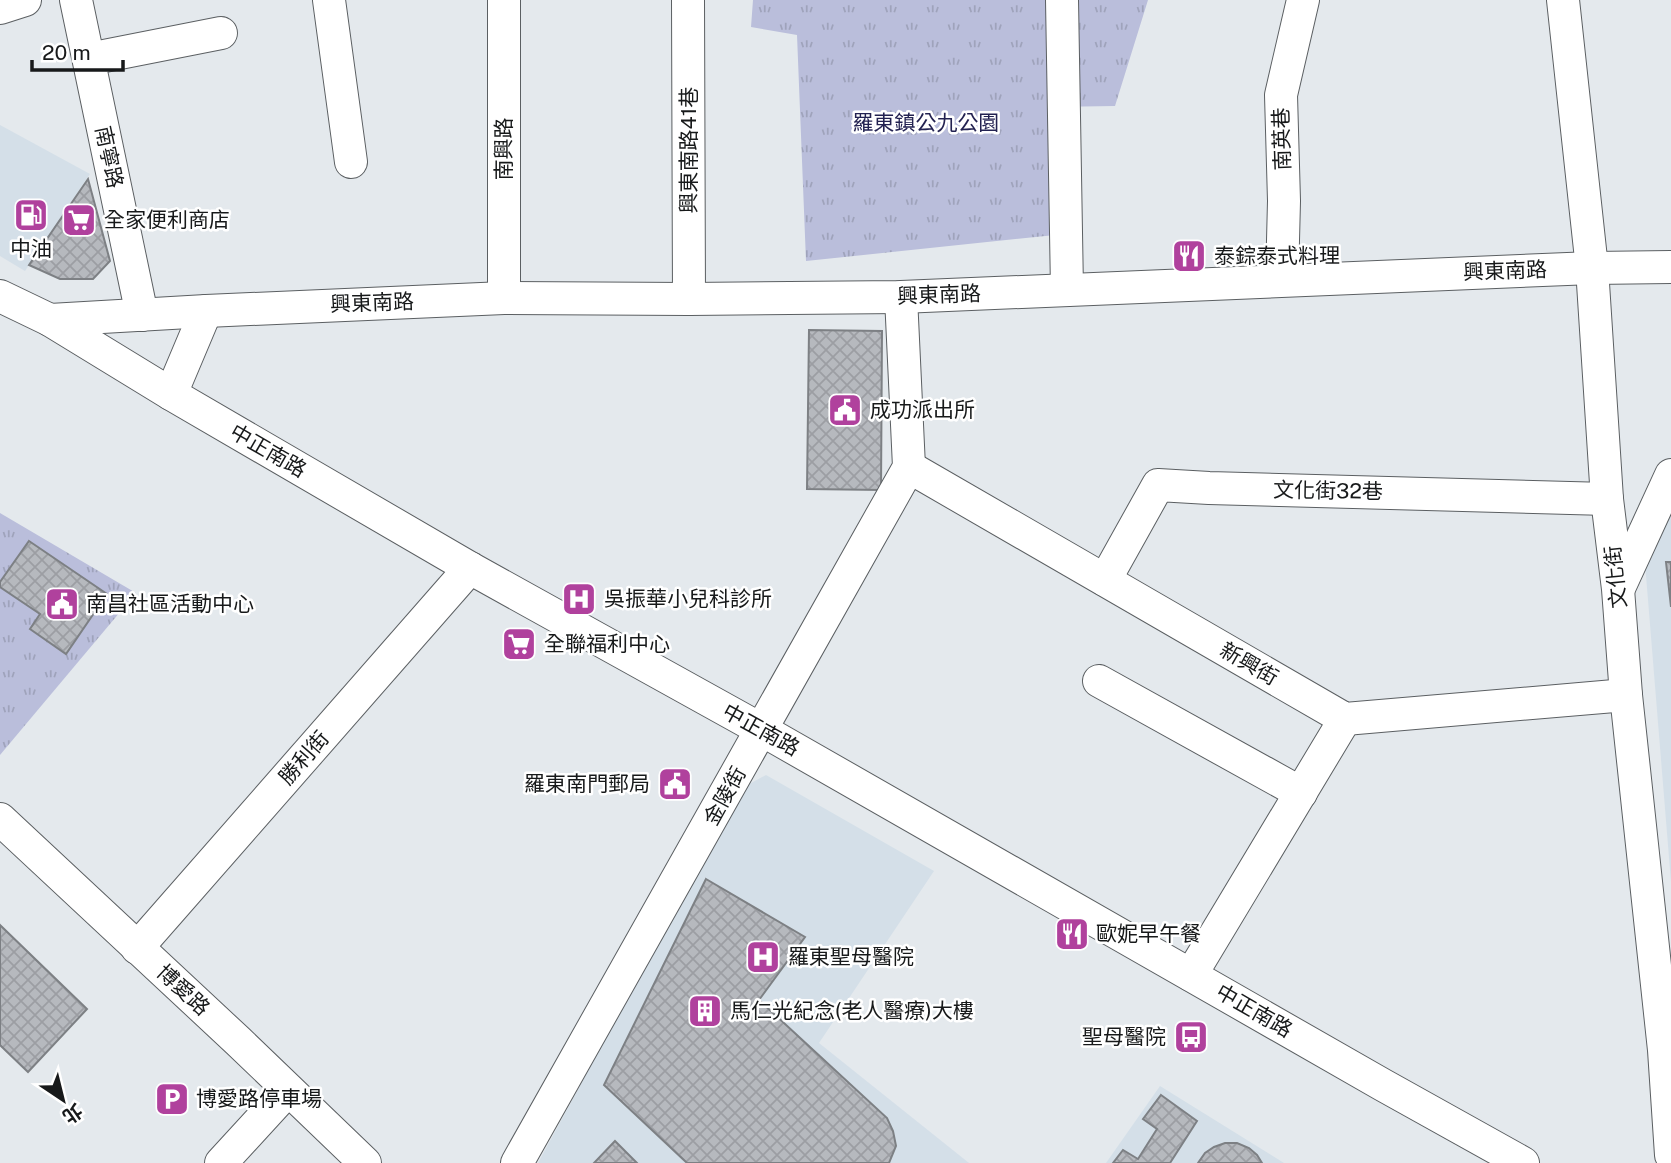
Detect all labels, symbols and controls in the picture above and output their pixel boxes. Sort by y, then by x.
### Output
scale bar [32,28,122,72]
text: 20 m [42,40,91,65]
street label: 興東南路41巷 [676,87,701,213]
street label: 南英巷 [1268,107,1295,171]
park label: 羅東鎮公九公園 [853,110,1000,135]
street label: 南興路 [491,118,516,181]
street label: 南寧路 [91,123,128,190]
fuel station icon: 中油 [12,196,50,234]
supermarket icon: 全家便利商店 [60,201,98,239]
place label: 全家便利商店 [104,207,230,232]
place label: 中油 [10,236,52,261]
restaurant icon: 泰錝泰式料理 [1170,237,1208,275]
place label: 泰錝泰式料理 [1214,243,1340,268]
street label: 興東南路 [1463,257,1547,284]
street label: 興東南路 [897,281,981,308]
street label: 興東南路 [330,289,414,316]
public building icon: 成功派出所 [826,391,864,429]
place label: 成功派出所 [870,397,975,422]
street label: 中正南路 [226,419,311,482]
street label: 文化街32巷 [1273,477,1383,504]
street label: 文化街 [1600,544,1631,610]
hospital icon: 吳振華小兒科診所 [560,580,598,618]
public building icon: 南昌社區活動中心 [43,585,81,623]
place label: 吳振華小兒科診所 [604,586,772,611]
place label: 南昌社區活動中心 [86,591,254,616]
supermarket icon: 全聯福利中心 [500,625,538,663]
place label: 全聯福利中心 [544,631,670,656]
street label: 新興街 [1216,637,1283,690]
street label: 中正南路 [718,698,804,761]
street label: 勝利街 [274,726,334,790]
street label: 金陵街 [698,762,751,829]
public building icon: 羅東南門郵局 [656,765,694,803]
place label: 羅東南門郵局 [524,771,650,796]
restaurant icon: 歐妮早午餐 [1053,915,1091,953]
place label: 歐妮早午餐 [1096,921,1201,946]
hospital icon: 羅東聖母醫院 [744,938,782,976]
place label: 羅東聖母醫院 [788,944,914,969]
street label: 博愛路 [152,959,215,1020]
street label: 中正南路 [1212,979,1297,1042]
building icon: 馬仁光紀念(老人醫療)大樓 [686,992,724,1030]
place label: 馬仁光紀念(老人醫療)大樓 [730,998,974,1023]
bus stop icon: 聖母醫院 [1172,1018,1210,1056]
place label: 聖母醫院 [1082,1024,1166,1049]
north arrow [28,1065,98,1135]
parking icon: 博愛路停車場 [153,1080,191,1118]
place label: 博愛路停車場 [196,1086,322,1111]
text: 北 [59,1099,87,1128]

